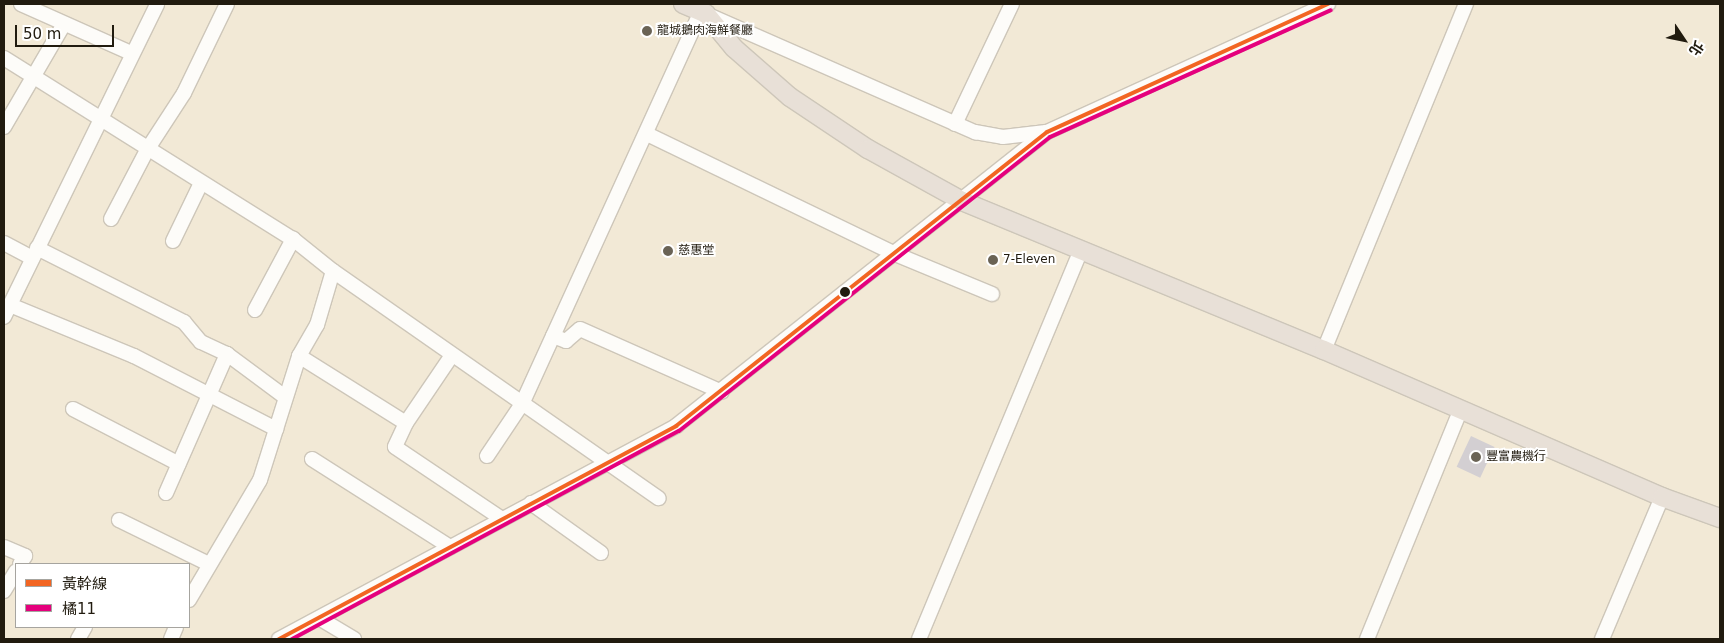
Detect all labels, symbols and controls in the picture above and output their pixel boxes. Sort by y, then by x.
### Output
scale bar [18,15,116,47]
north arrow [1659,15,1709,65]
place label: 龍城鵝肉海鮮餐廳 [657,24,753,38]
text: 50 m [23,25,61,43]
marker: 龍城鵝肉海鮮餐廳 [641,25,653,37]
text: 北 [1686,38,1707,59]
place label: 慈惠堂 [678,244,714,258]
marker: 慈惠堂 [662,245,674,257]
place label: 7-Eleven [1003,253,1055,267]
marker: 7-Eleven [987,254,999,266]
unlabelled marker [840,287,850,297]
place label: 豐富農機行 [1486,450,1546,464]
marker: 豐富農機行 [1470,451,1482,463]
legend [15,563,190,628]
text: 黃幹線 [62,575,107,593]
text: 橘11 [62,600,96,618]

